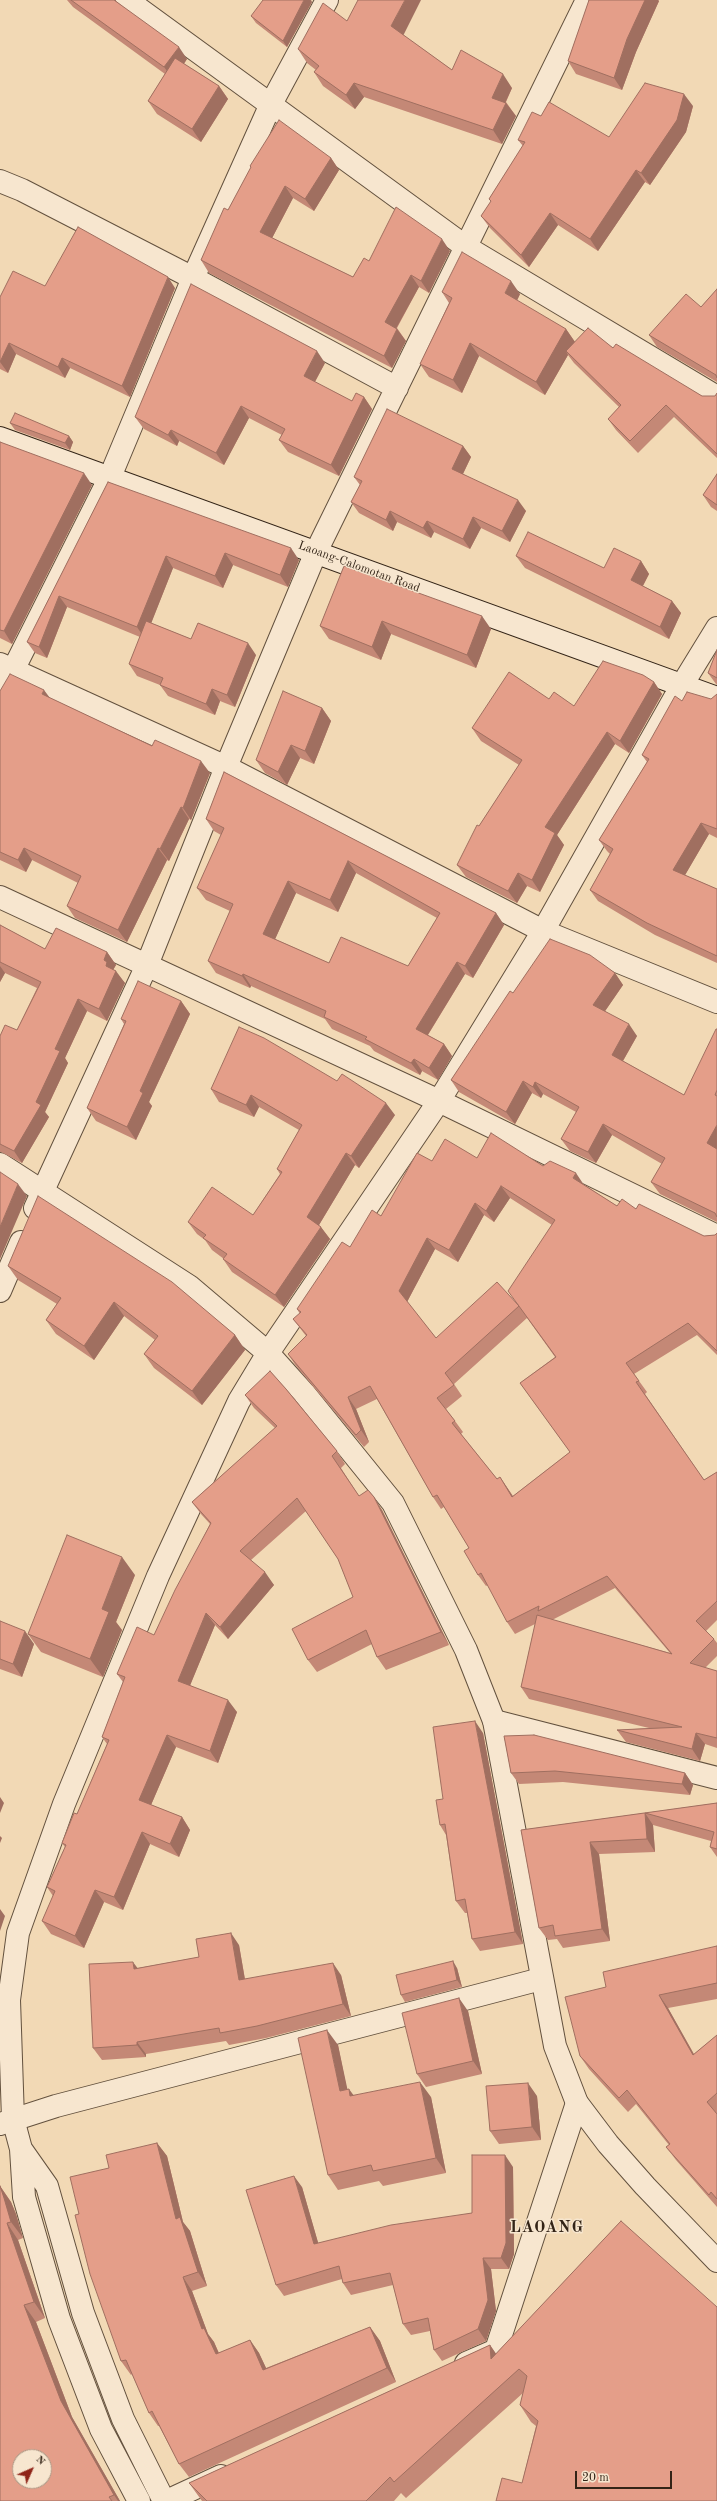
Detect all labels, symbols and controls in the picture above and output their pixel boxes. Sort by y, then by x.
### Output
street label: Laoang-Calomotan Road [296,538,422,596]
district label: LAOANG [510,2218,584,2238]
north arrow [12,2449,52,2489]
text: N [33,2454,47,2468]
scale bar [577,2463,674,2489]
text: 20 m [582,2472,609,2484]

